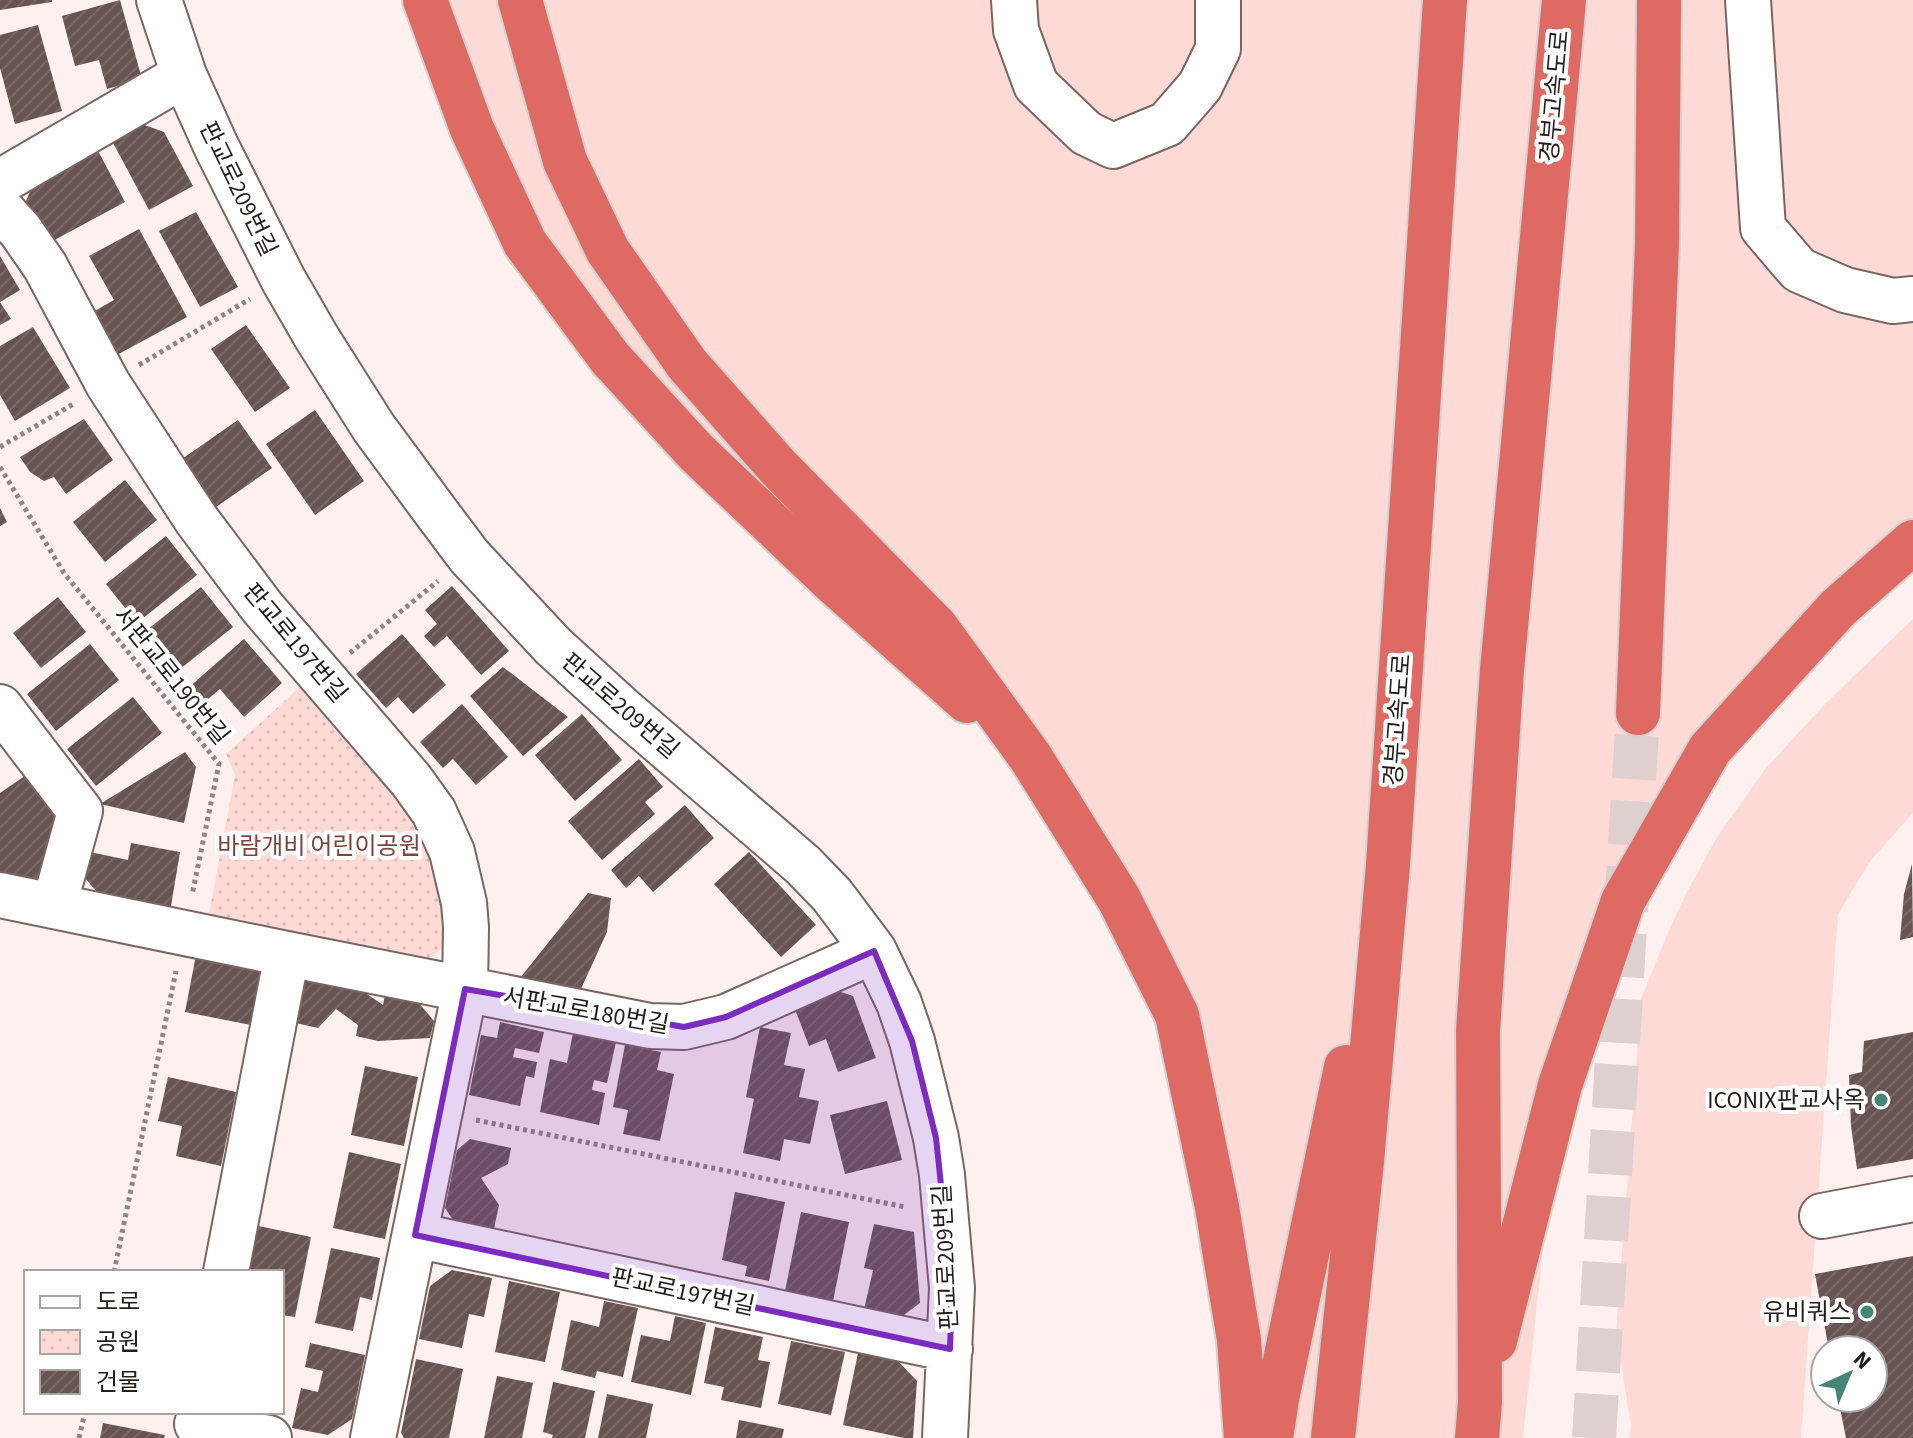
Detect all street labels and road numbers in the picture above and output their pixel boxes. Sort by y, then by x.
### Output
street label: 경부고속도로 [1532,28,1578,164]
street label: 판교로209번길 [190,116,286,262]
street label: 판교로197번길 [235,576,355,710]
street label: 서판교로190번길 [104,600,238,752]
street label: 판교로209번길 [553,645,687,767]
street label: 경부고속도로 [1376,653,1420,787]
street label: 서판교로180번길 [500,979,672,1043]
street label: 판교로209번길 [925,1183,967,1331]
street label: 판교로197번길 [608,1260,758,1324]

